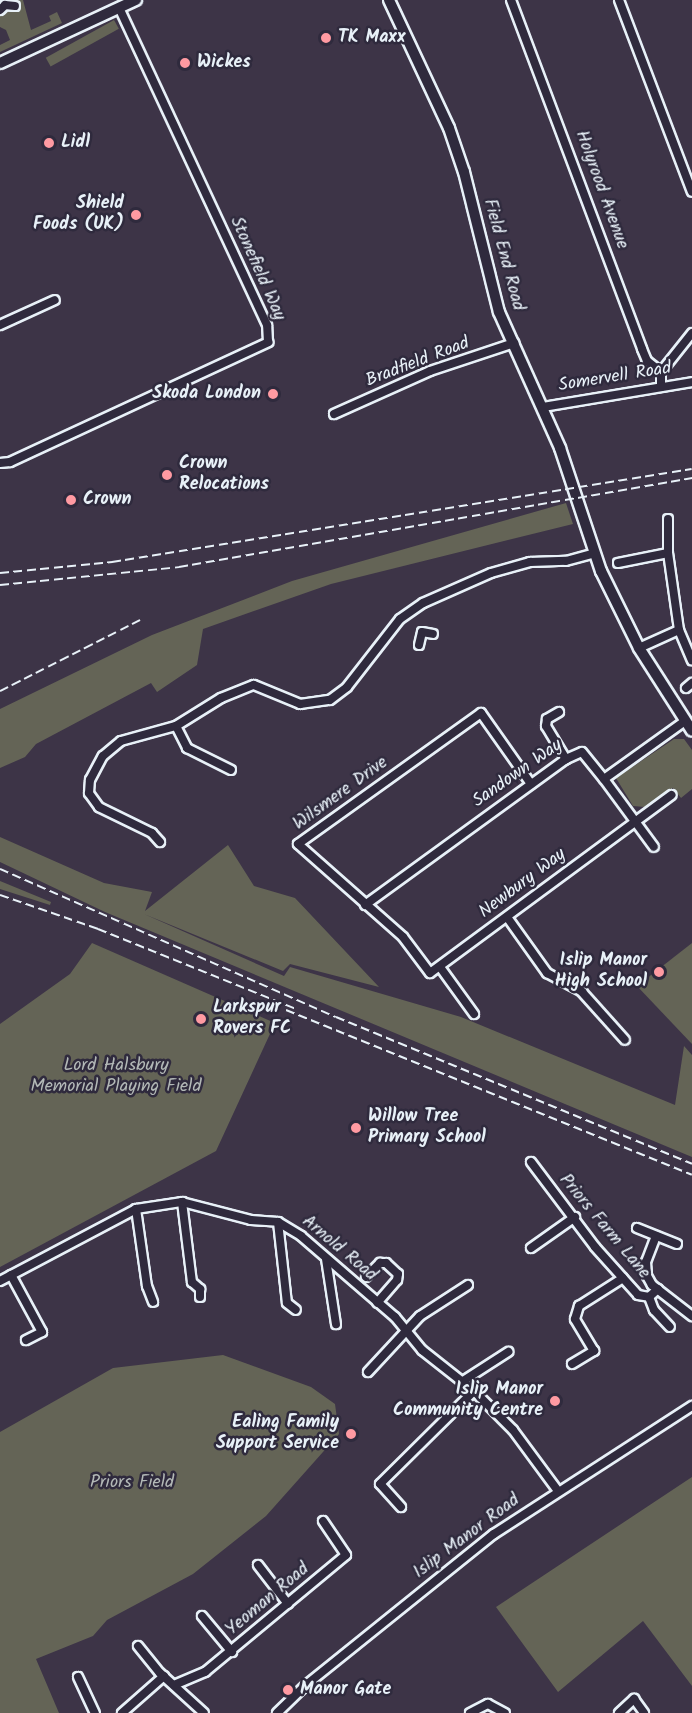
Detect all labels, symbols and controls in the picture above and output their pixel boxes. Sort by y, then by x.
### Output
place label: TK Maxx [338,27,405,49]
marker: TK Maxx [319,31,333,45]
place label: Wickes [197,52,251,74]
marker: Wickes [178,56,192,70]
street label: Holyrood Avenue [570,128,632,252]
place label: Lidl [61,132,90,154]
marker: Lidl [42,136,56,150]
place label: Shield Foods (UK) [33,194,124,236]
street label: Field End Road [478,197,528,313]
marker: Shield Foods (UK) [129,208,143,222]
street label: Stonefield Way [224,214,290,324]
street label: Bradfield Road [363,333,473,393]
street label: Somervell Road [557,358,673,398]
place label: Skoda London [152,383,261,405]
marker: Skoda London [266,387,280,401]
place label: Crown Relocations [179,454,269,496]
marker: Crown Relocations [160,468,174,482]
place label: Crown [83,489,132,511]
marker: Crown [64,493,78,507]
street label: Sandown Way [469,735,567,813]
street label: Wilsmere Drive [289,752,393,836]
street label: Newbury Way [475,844,571,924]
place label: Islip Manor High School [555,951,647,994]
marker: Islip Manor High School [652,965,666,979]
place label: Larkspur Rovers FC [213,998,291,1040]
marker: Larkspur Rovers FC [194,1012,208,1026]
park label: Lord Halsbury Memorial Playing Field [31,1056,201,1098]
place label: Willow Tree Primary School [368,1107,486,1150]
marker: Willow Tree Primary School [349,1121,363,1135]
street label: Priors Farm Lane [554,1170,654,1284]
street label: Arnold Road [297,1211,381,1287]
place label: Islip Manor Community Centre [393,1380,543,1422]
marker: Islip Manor Community Centre [548,1394,562,1408]
place label: Ealing Family Support Service [216,1413,339,1456]
marker: Ealing Family Support Service [344,1427,358,1441]
park label: Priors Field [90,1472,174,1494]
street label: Islip Manor Road [410,1490,524,1584]
street label: Yeoman Road [222,1559,314,1641]
place label: Manor Gate [300,1679,391,1701]
marker: Manor Gate [281,1683,295,1697]

